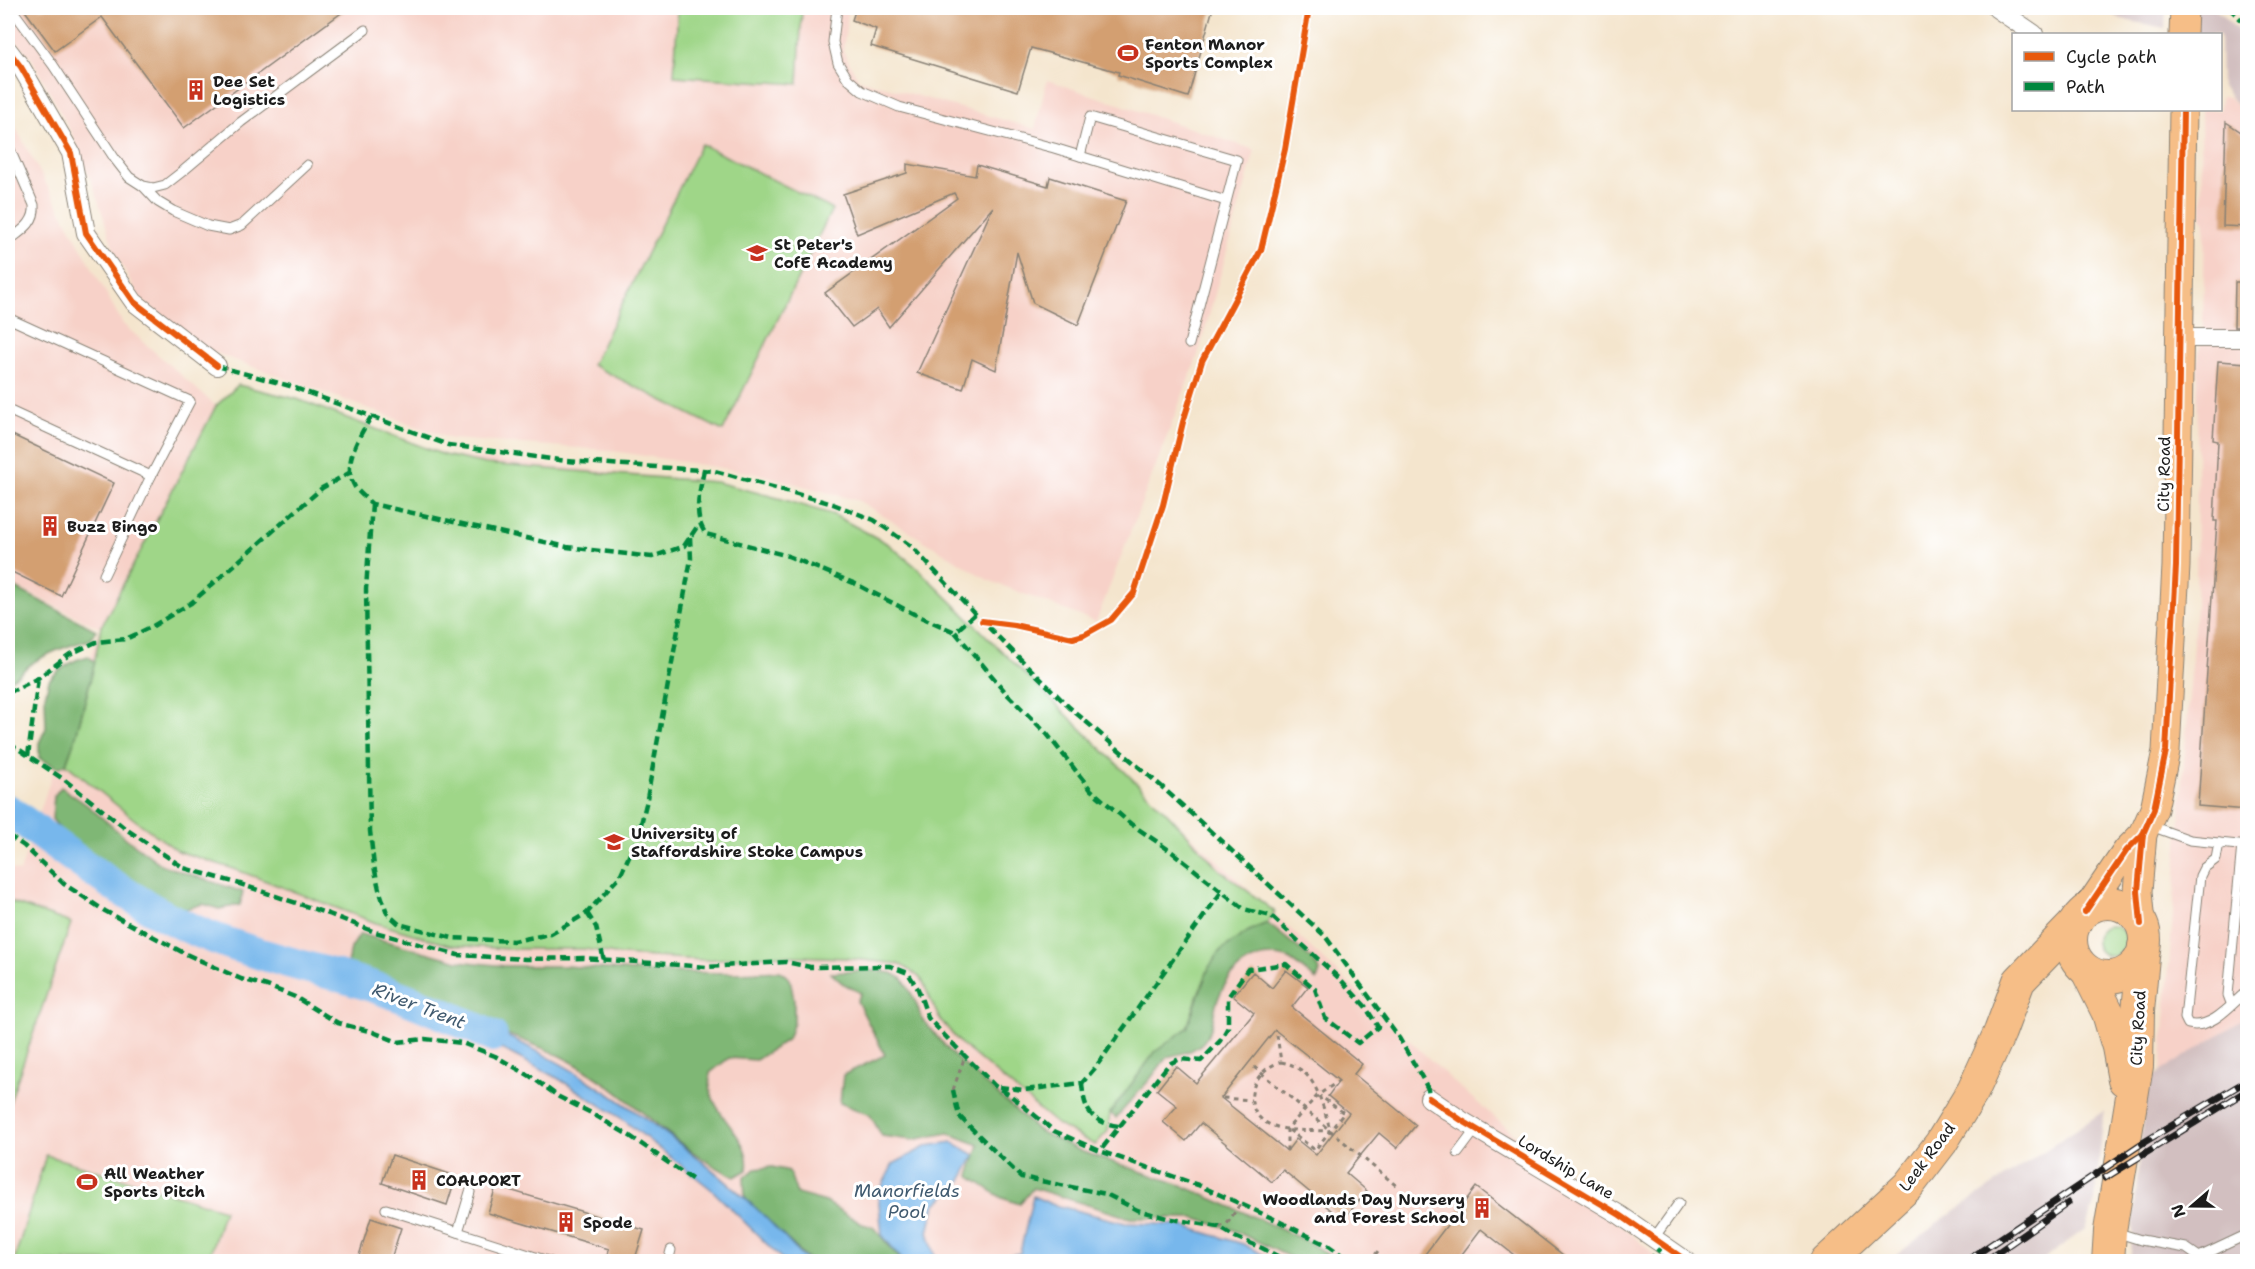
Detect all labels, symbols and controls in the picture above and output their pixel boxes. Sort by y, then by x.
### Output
legend [2012,33,2222,111]
place label: Fenton Manor Sports Complex [1145,34,1273,73]
sports icon: Fenton Manor Sports Complex [1116,41,1140,65]
text: Cycle path [2066,45,2157,69]
place label: Dee Set Logistics [213,71,285,110]
text: Path [2066,75,2105,99]
building icon: Dee Set Logistics [184,78,208,102]
place label: St Peter's CofE Academy [774,234,893,273]
school or university icon: St Peter's CofE Academy [745,241,769,265]
street label: City Road [2153,436,2175,512]
building icon: Buzz Bingo [38,514,62,538]
place label: Buzz Bingo [67,516,158,537]
place label: University of Staffordshire Stoke Campus [631,823,863,862]
school or university icon: University of Staffordshire Stoke Campus [602,830,626,854]
water label: River Trent [369,977,469,1035]
street label: City Road [2126,990,2150,1066]
street label: Leek Road [1894,1118,1960,1196]
street label: Lordship Lane [1514,1130,1618,1204]
place label: All Weather Sports Pitch [104,1163,205,1202]
building icon: COALPORT [407,1168,431,1192]
sports icon: All Weather Sports Pitch [75,1170,99,1194]
place label: COALPORT [436,1170,521,1191]
north arrow [2162,1176,2222,1236]
water label: Manorfields Pool [854,1179,960,1224]
place label: Woodlands Day Nursery and Forest School [1262,1189,1465,1228]
building icon: Woodlands Day Nursery and Forest School [1470,1196,1494,1220]
text: N [2166,1201,2190,1221]
building icon: Spode [554,1210,578,1234]
place label: Spode [583,1212,633,1233]

